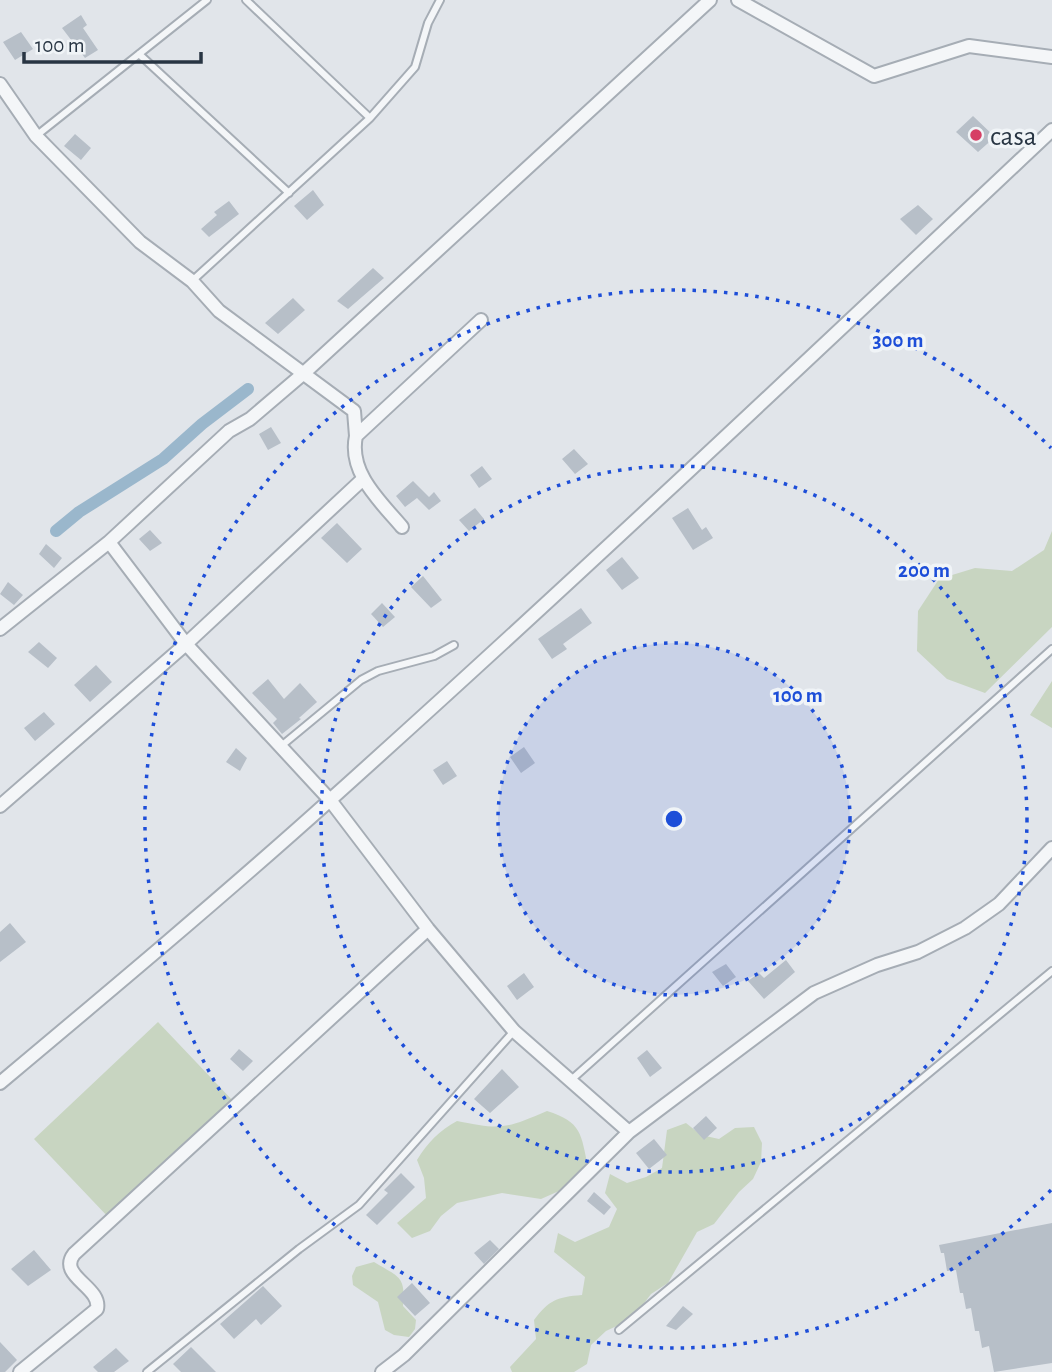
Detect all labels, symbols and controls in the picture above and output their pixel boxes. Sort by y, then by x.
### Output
scale bar [24,21,201,65]
text: 100 m [35,35,85,56]
place label: casa [990,123,1037,151]
marker: casa [968,127,984,143]
text: 300 m [872,330,924,351]
text: 200 m [898,560,950,581]
text: 100 m [773,685,823,706]
centre of rings [662,807,686,831]

